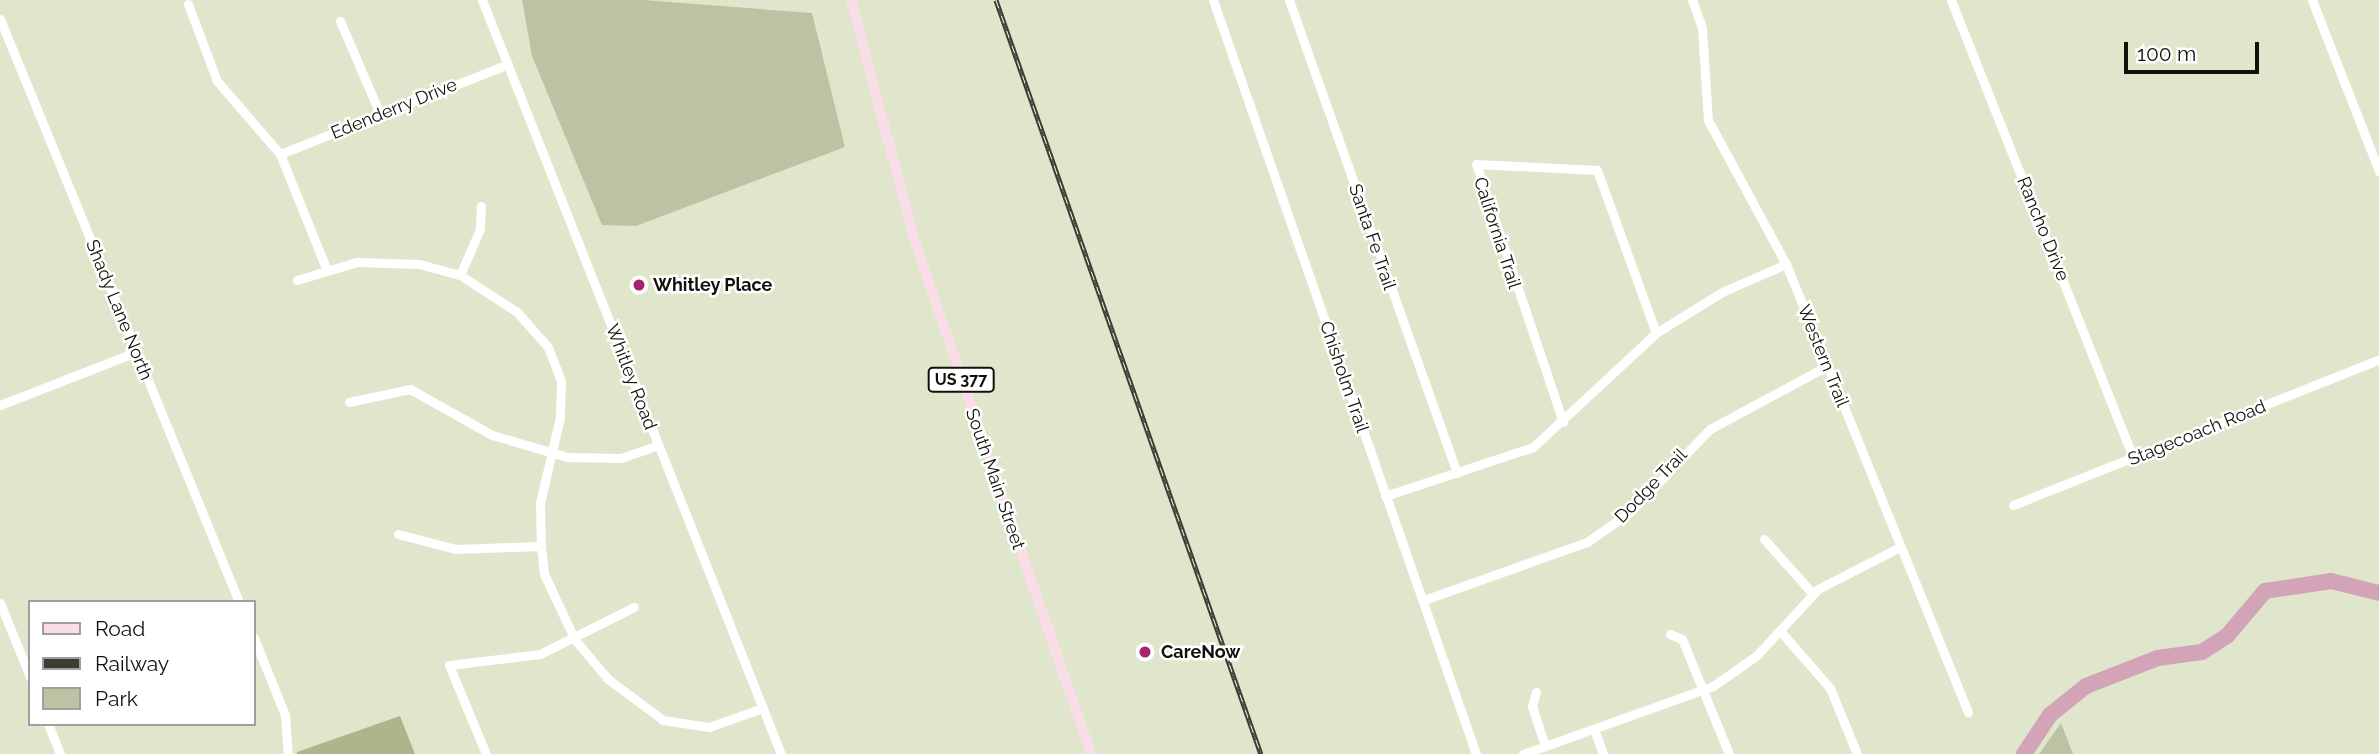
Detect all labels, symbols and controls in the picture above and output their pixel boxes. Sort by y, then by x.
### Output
scale bar [2127,28,2262,72]
text: 100 m [2137,41,2196,66]
street label: Edenderry Drive [328,74,460,144]
street label: California Trail [1469,174,1525,292]
street label: Rancho Drive [2012,174,2074,284]
street label: Santa Fe Trail [1344,181,1400,293]
street label: Shady Lane North [81,236,157,384]
place label: Whitley Place [653,274,773,296]
marker: Whitley Place [631,277,647,293]
street label: Western Trail [1793,301,1853,411]
street label: Chisholm Trail [1315,318,1373,436]
street label: Whitley Road [601,321,661,433]
road number: US 377 [926,368,996,392]
street label: Stagecoach Road [2125,395,2269,471]
street label: South Main Street [961,406,1029,552]
street label: Dodge Trail [1610,444,1692,528]
legend [28,600,256,726]
text: Road [95,616,145,641]
place label: CareNow [1161,641,1240,663]
marker: CareNow [1135,642,1155,662]
text: Railway [95,651,169,676]
text: Park [95,686,138,711]

